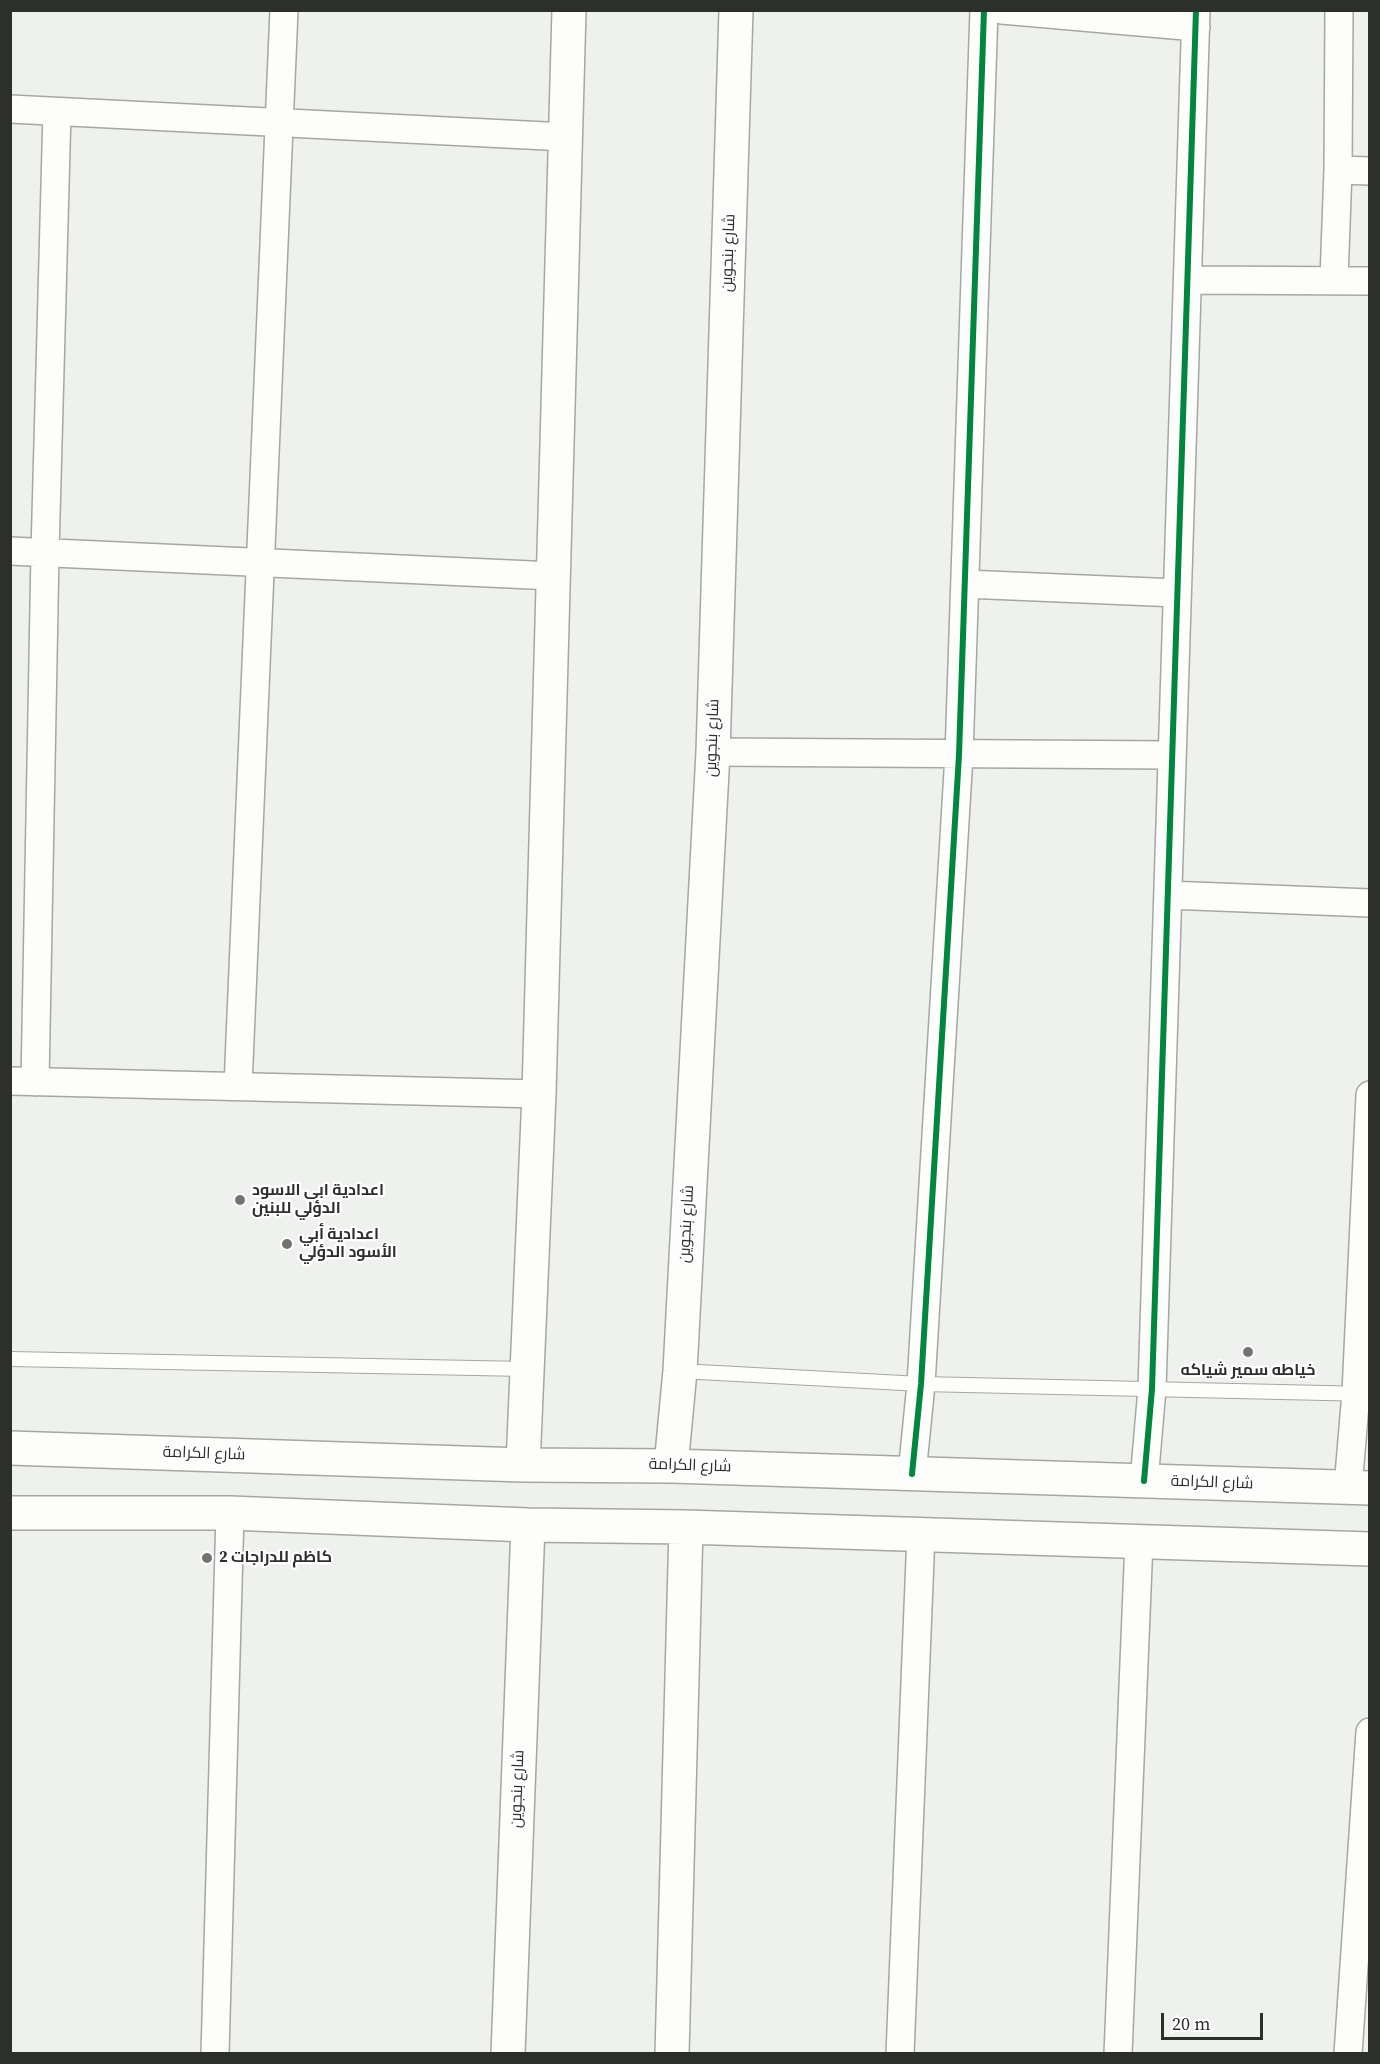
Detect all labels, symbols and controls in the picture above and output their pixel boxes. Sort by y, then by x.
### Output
street label: شارع بنجوين [718,214,740,292]
street label: شارع بنجوين [702,699,724,777]
place label: اعدادية ابي الاسود الدؤلي للبنين [252,1181,384,1219]
street label: شارع بنجوين [675,1185,699,1263]
marker: اعدادية ابي الاسود الدؤلي للبنين [233,1193,247,1207]
place label: اعدادية أبي الأسود الدؤلي [299,1225,397,1263]
marker: اعدادية أبي الأسود الدؤلي [280,1237,294,1251]
marker: خياطه سمير شياكه [1241,1345,1255,1359]
place label: خياطه سمير شياكه [1180,1361,1316,1381]
street label: شارع الكرامة [162,1443,246,1465]
street label: شارع الكرامة [648,1455,732,1477]
street label: شارع الكرامة [1170,1472,1254,1494]
place label: كاظم للدراجات 2 [219,1548,332,1568]
marker: كاظم للدراجات 2 [200,1551,214,1565]
street label: شارع بنجوين [507,1750,529,1828]
scale bar [1164,2001,1266,2039]
text: 20 m [1172,2011,1210,2036]

